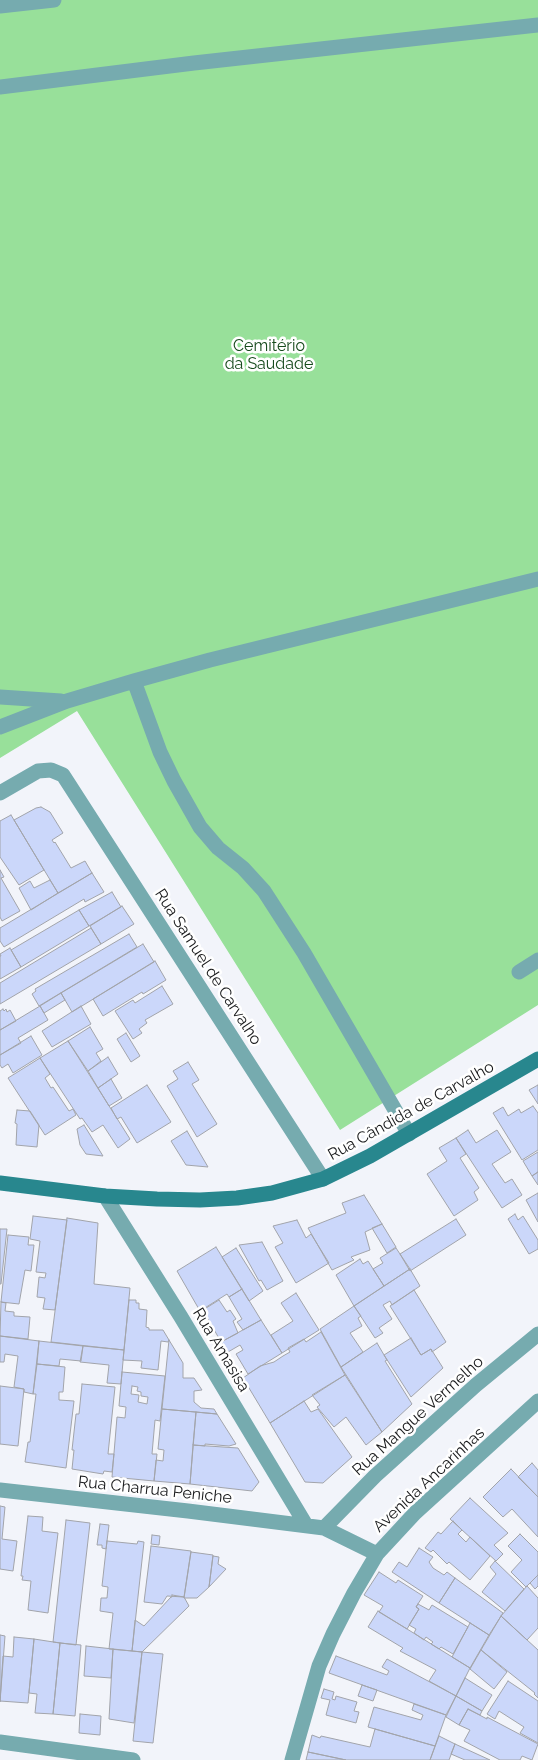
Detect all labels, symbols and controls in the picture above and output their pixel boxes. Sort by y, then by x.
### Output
park label: Cemitério da Saudade [225,336,313,374]
street label: Rua Samuel de Carvalho [150,885,266,1049]
street label: Rua Cândida de Carvalho [325,1057,497,1165]
street label: Rua Amasisa [188,1305,254,1395]
street label: Rua Mangue Vermelho [349,1352,487,1480]
street label: Avenida Ancarinhas [369,1423,489,1537]
street label: Rua Charrua Peniche [77,1472,233,1508]

